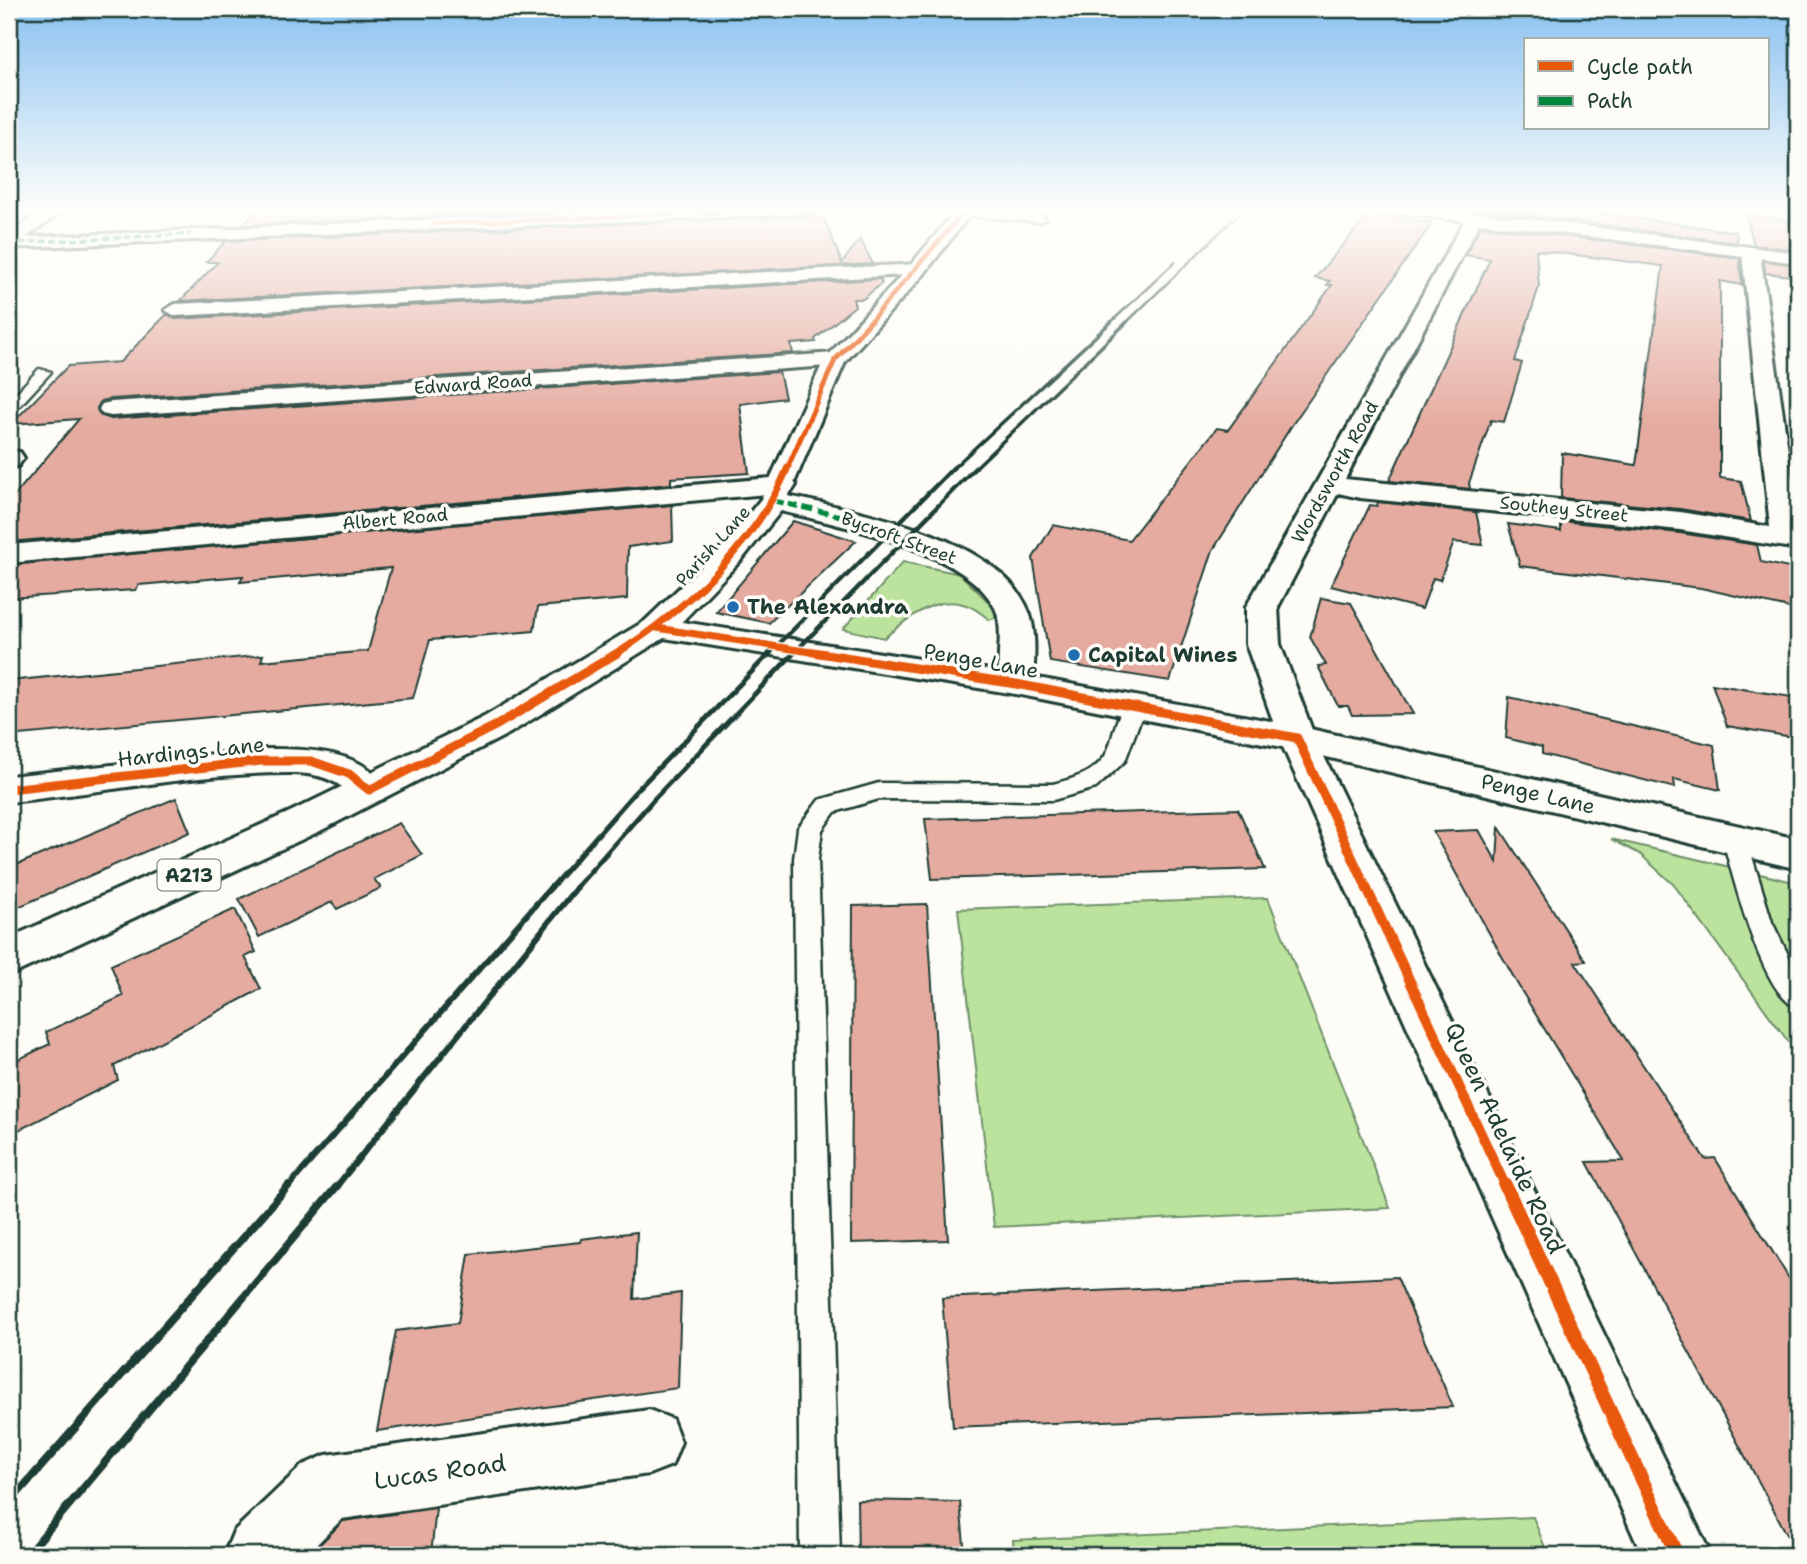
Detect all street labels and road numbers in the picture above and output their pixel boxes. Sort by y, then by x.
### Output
street label: Edward Road [413,368,533,400]
street label: Wordsworth Road [1286,397,1384,547]
street label: Southey Street [1499,490,1629,528]
street label: Parish Lane [670,500,756,592]
street label: Albert Road [341,502,449,536]
street label: Bycroft Street [838,506,960,570]
street label: Penge Lane [921,637,1041,685]
street label: Hardings Lane [116,730,266,774]
street label: Penge Lane [1478,767,1598,821]
road number: A213 [158,860,220,890]
street label: Queen Adelaide Road [1437,1017,1573,1259]
street label: Lucas Road [372,1447,508,1497]

